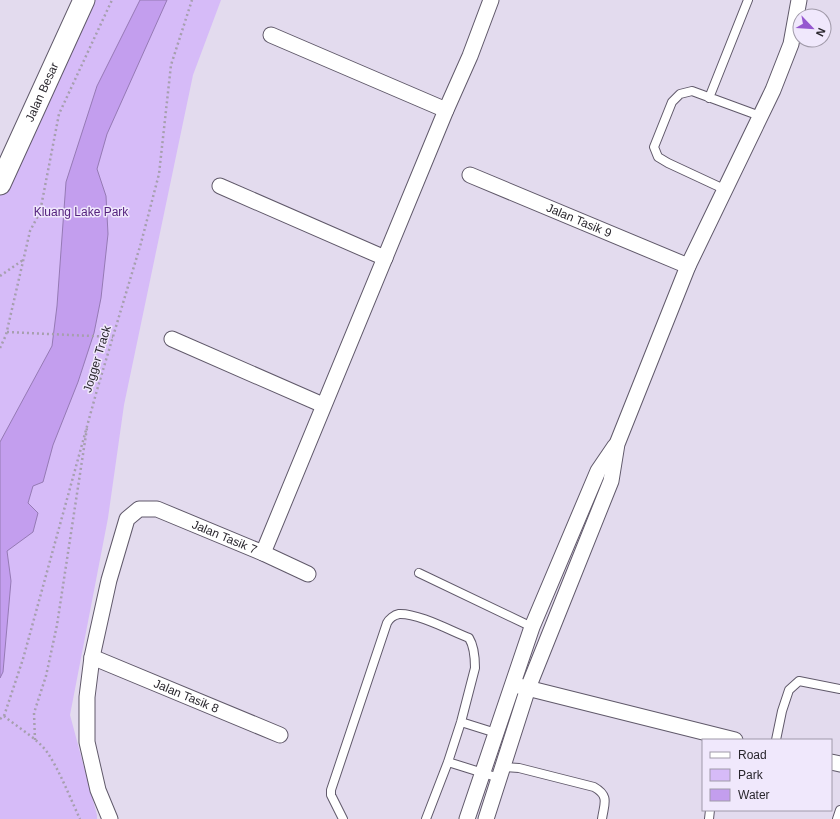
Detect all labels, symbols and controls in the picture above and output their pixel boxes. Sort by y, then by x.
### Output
north arrow [792,8,832,48]
text: N [814,26,828,38]
street label: Jalan Besar [22,60,61,124]
street label: Jalan Tasik 9 [544,201,614,240]
park label: Kluang Lake Park [34,205,129,219]
street label: Jogger Track [80,323,114,394]
street label: Jalan Tasik 7 [190,517,259,557]
street label: Jalan Tasik 8 [152,676,221,716]
legend [702,739,832,811]
text: Road [738,748,767,762]
text: Park [738,768,764,782]
text: Water [738,788,770,802]

